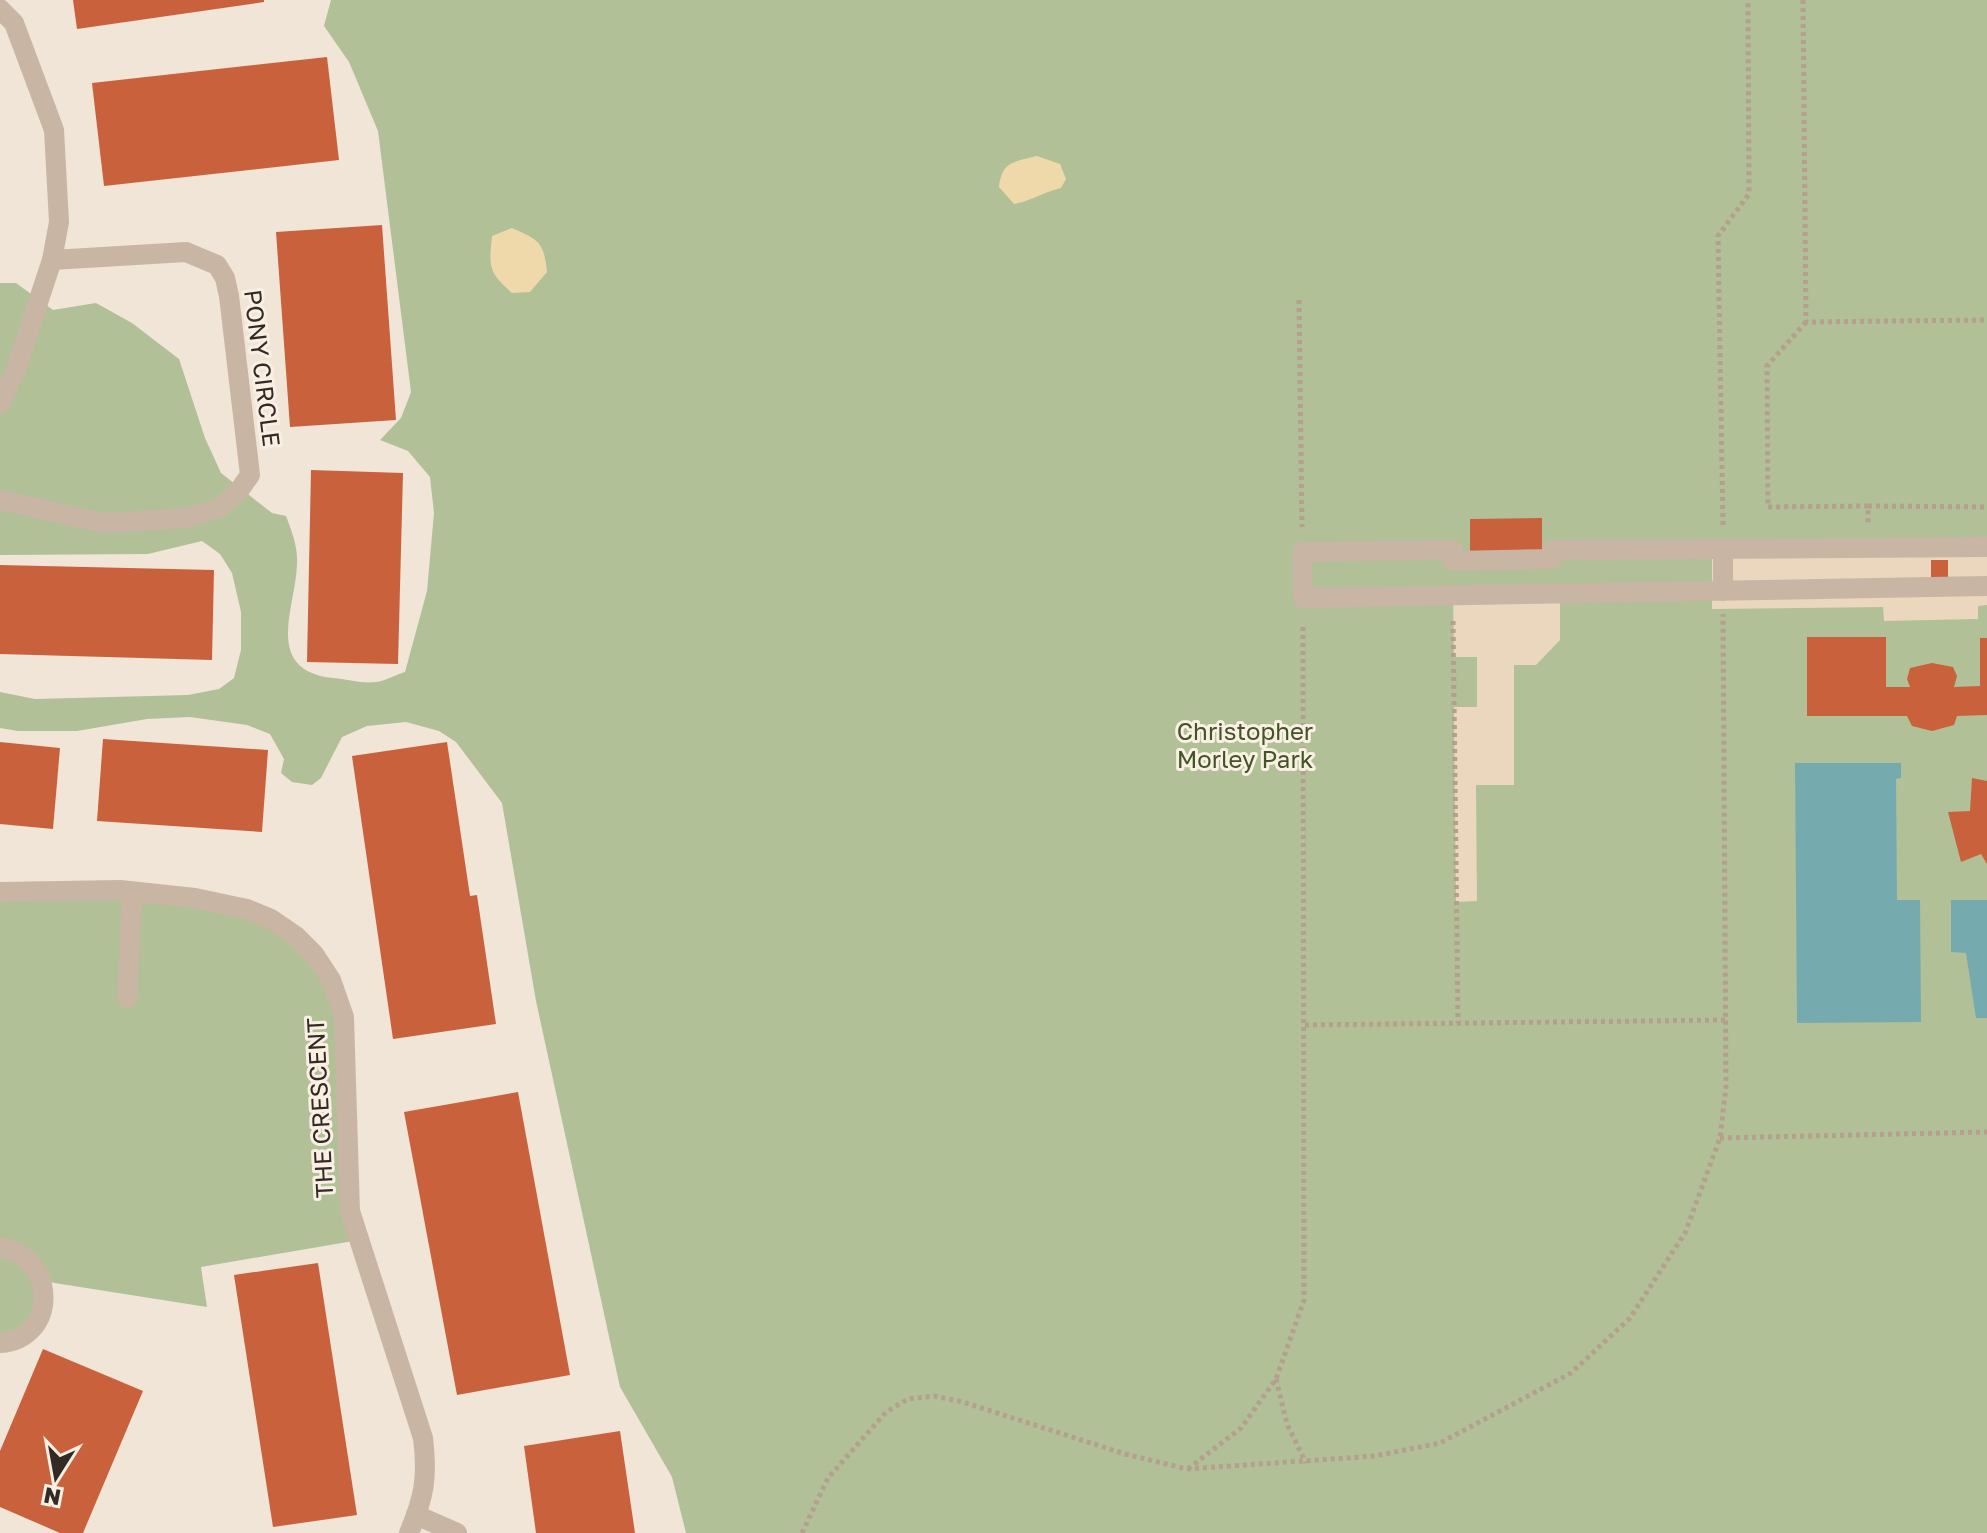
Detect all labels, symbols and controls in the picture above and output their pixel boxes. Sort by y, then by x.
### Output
street label: PONY CIRCLE [239,288,287,448]
park label: Christopher Morley Park [1177,716,1313,773]
street label: THE CRESCENT [300,1017,338,1199]
north arrow [16,1437,96,1517]
text: N [41,1482,63,1512]

